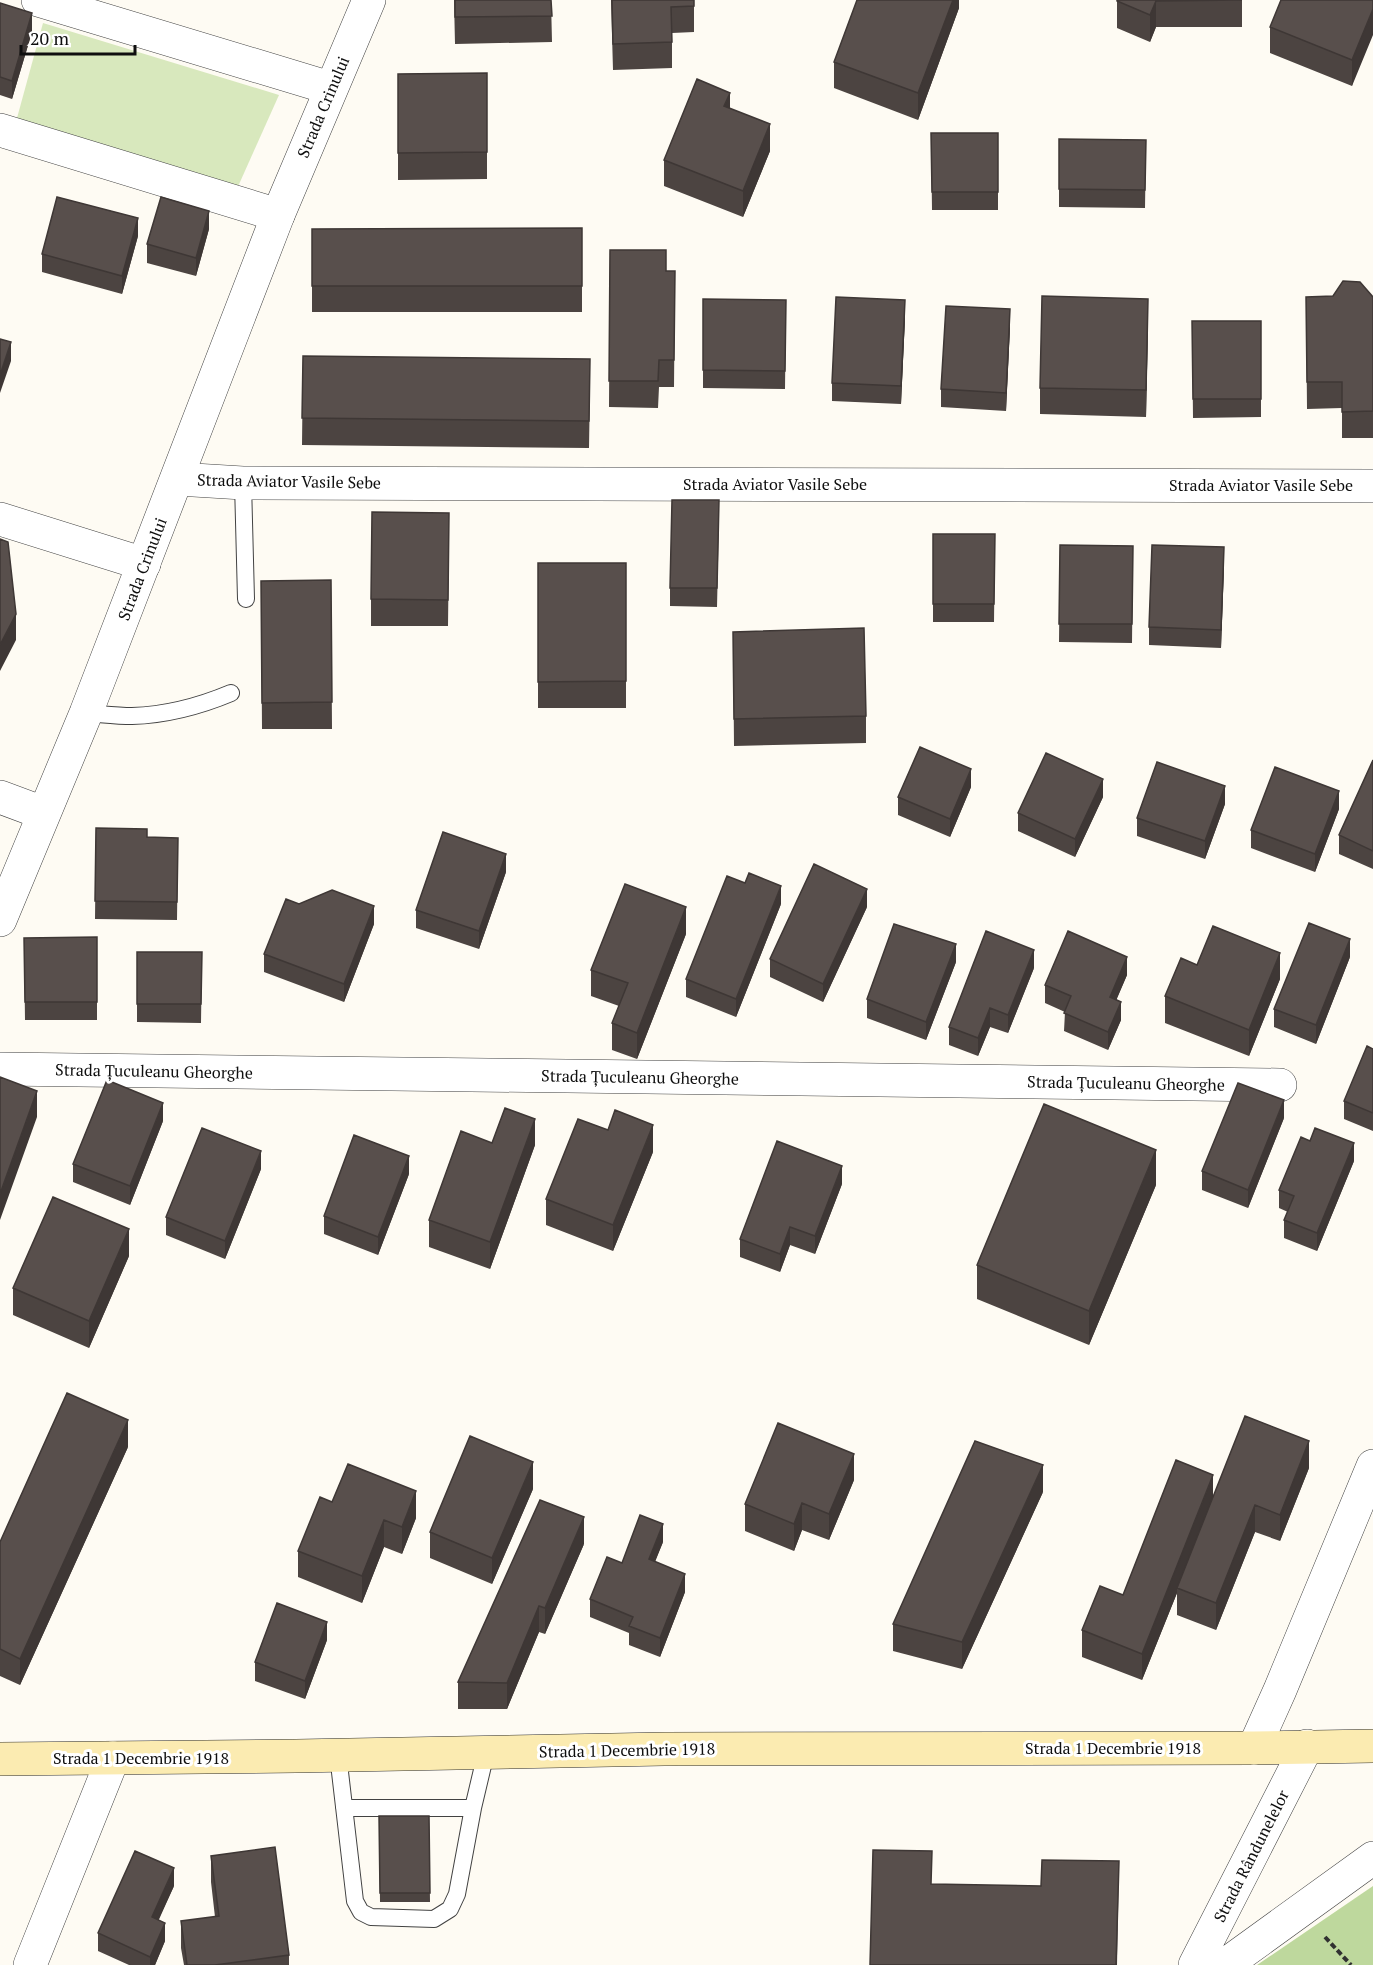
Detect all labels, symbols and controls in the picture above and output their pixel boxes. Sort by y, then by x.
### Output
scale bar [21,18,135,56]
text: 20 m [30,26,70,50]
street label: Strada Crinului [292,53,354,161]
street label: Strada Aviator Vasile Sebe [197,468,381,494]
street label: Strada Aviator Vasile Sebe [683,473,867,495]
street label: Strada Aviator Vasile Sebe [1169,474,1353,496]
street label: Strada Crinului [112,514,172,624]
street label: Strada Țuculeanu Gheorghe [55,1058,253,1084]
street label: Strada Țuculeanu Gheorghe [541,1064,739,1090]
street label: Strada Țuculeanu Gheorghe [1027,1070,1225,1096]
street label: Strada 1 Decembrie 1918 [539,1737,715,1763]
street label: Strada 1 Decembrie 1918 [1025,1737,1201,1759]
street label: Strada 1 Decembrie 1918 [53,1747,229,1769]
street label: Strada Rândunelelor [1208,1785,1294,1926]

